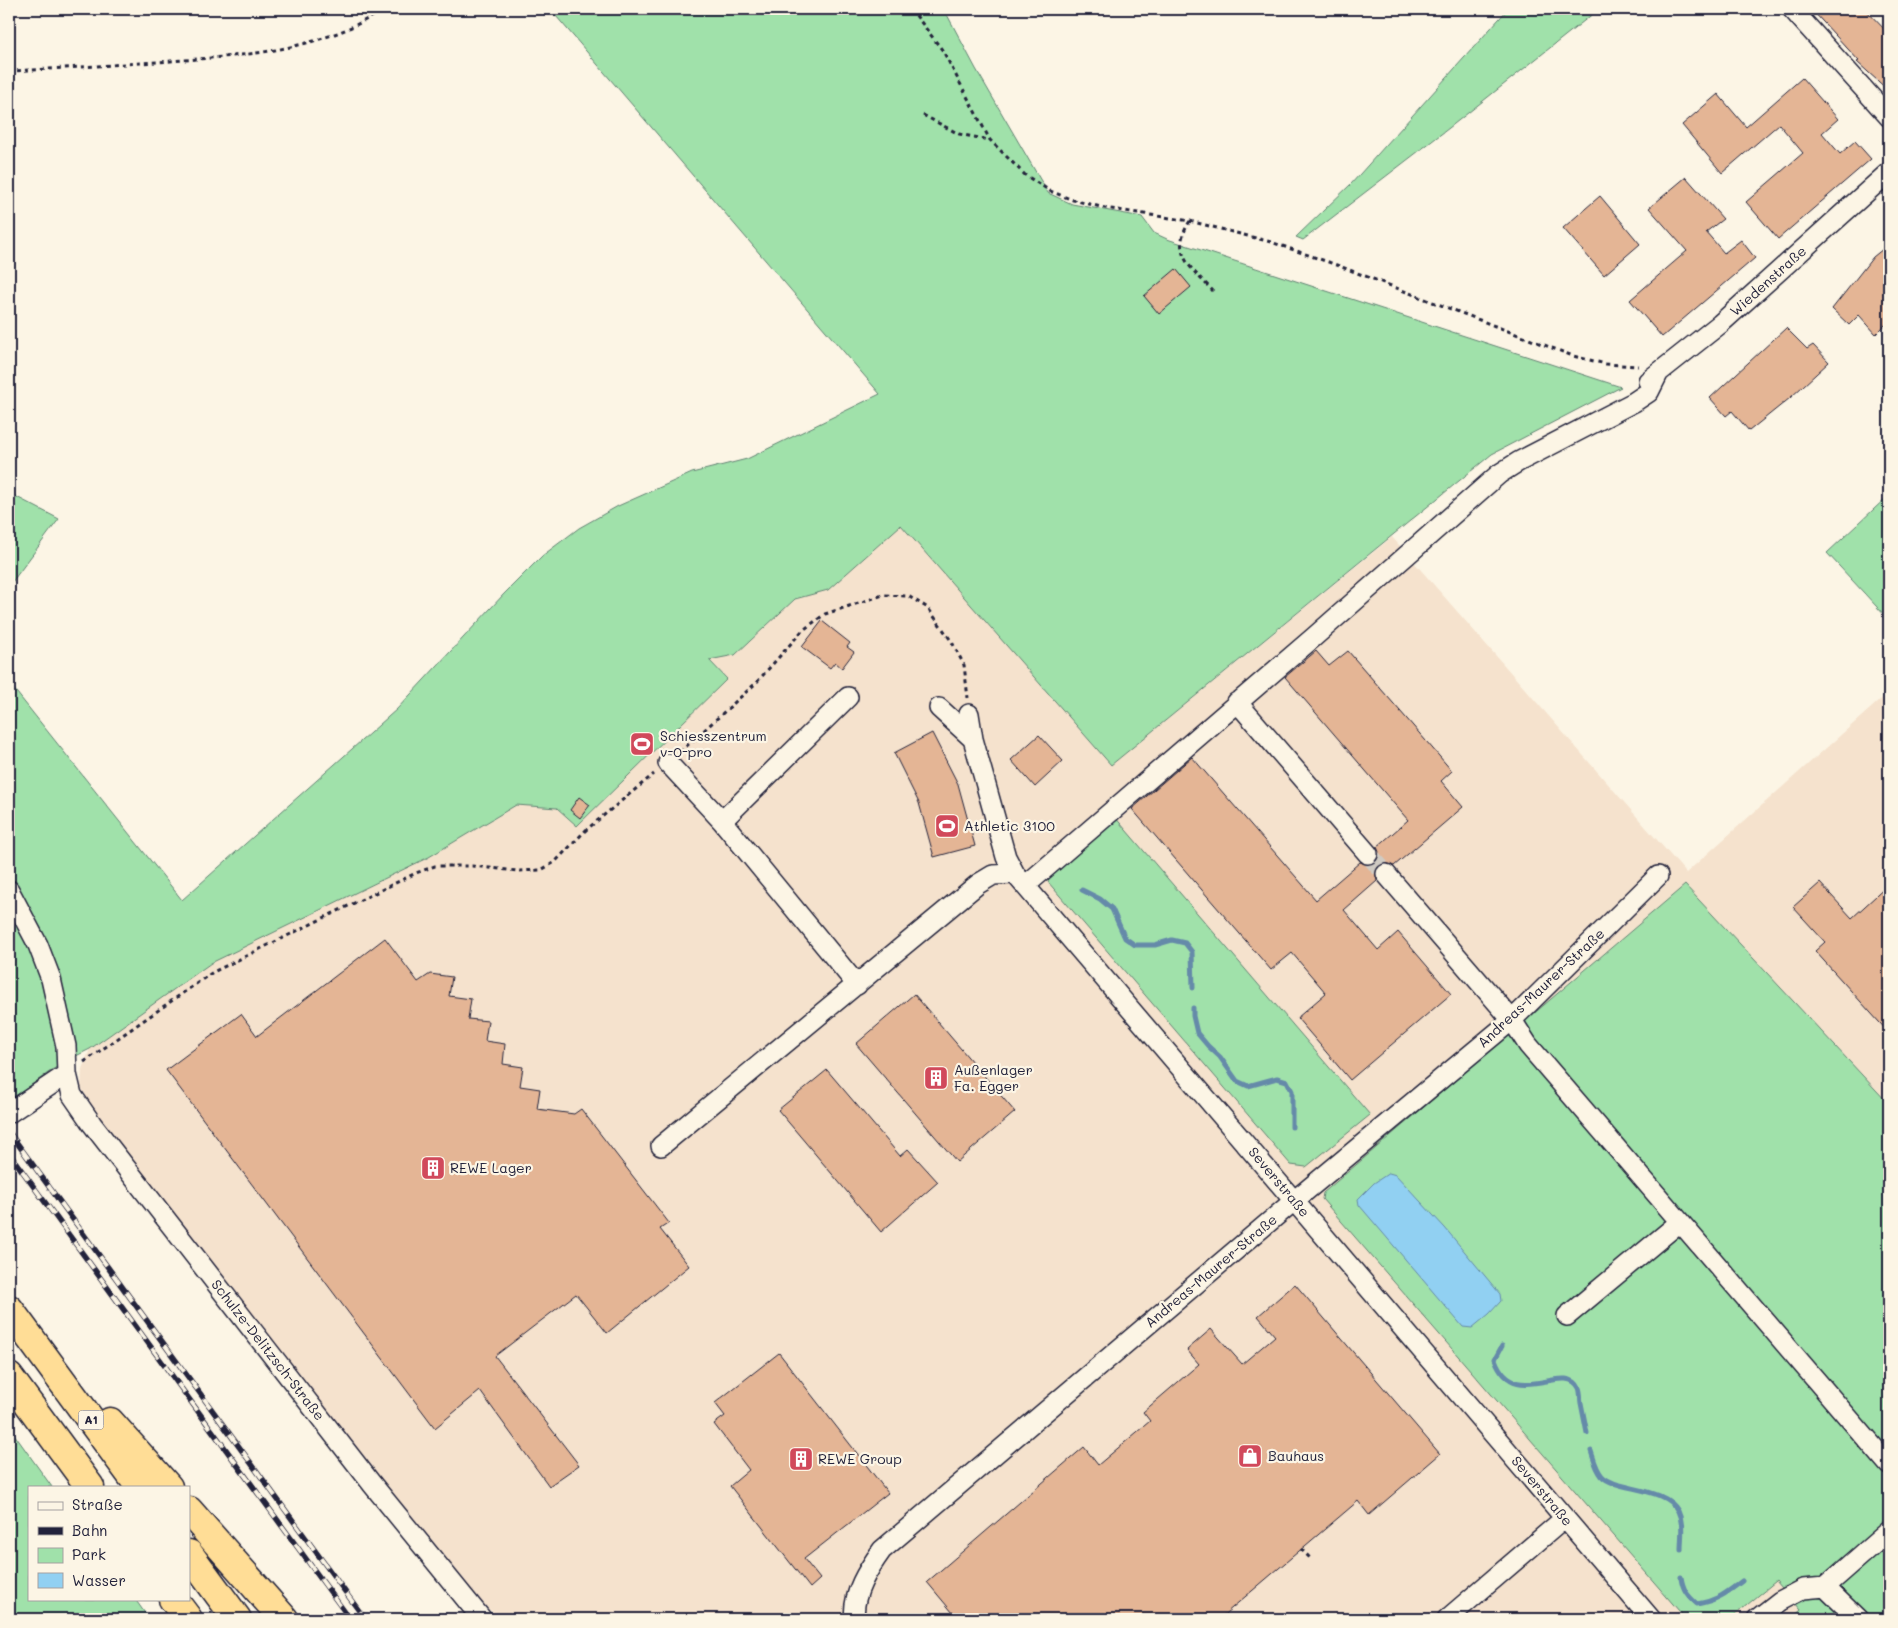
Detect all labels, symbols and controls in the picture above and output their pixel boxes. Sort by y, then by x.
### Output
street label: Wiedenstraße [1725,241,1810,320]
place label: Schiesszentrum v-0-pro [660,726,767,761]
sports icon: Schiesszentrum v-0-pro [629,731,655,757]
sports icon: Athletic 3100 [934,813,960,839]
place label: Athletic 3100 [964,816,1055,835]
street label: Andreas-Maurer-Straße [1473,924,1608,1052]
place label: Außenlager Fa. Egger [954,1060,1033,1095]
building icon: Außenlager Fa. Egger [923,1065,949,1091]
street label: Severstraße [1244,1143,1314,1221]
building icon: REWE Lager [420,1155,446,1181]
place label: REWE Lager [450,1158,532,1177]
street label: Andreas-Maurer-Straße [1141,1210,1281,1332]
street label: Schulze-Delitzsch-Straße [207,1275,329,1424]
road number: A1 [78,1410,104,1430]
shop icon: Bauhaus [1237,1443,1263,1469]
building icon: REWE Group [788,1446,814,1472]
place label: Bauhaus [1268,1446,1324,1465]
place label: REWE Group [818,1449,902,1468]
street label: Severstraße [1507,1452,1577,1530]
legend [28,1486,190,1600]
text: Straße [72,1494,123,1514]
text: Bahn [72,1520,107,1540]
text: Park [72,1544,106,1564]
text: Wasser [72,1570,126,1590]

